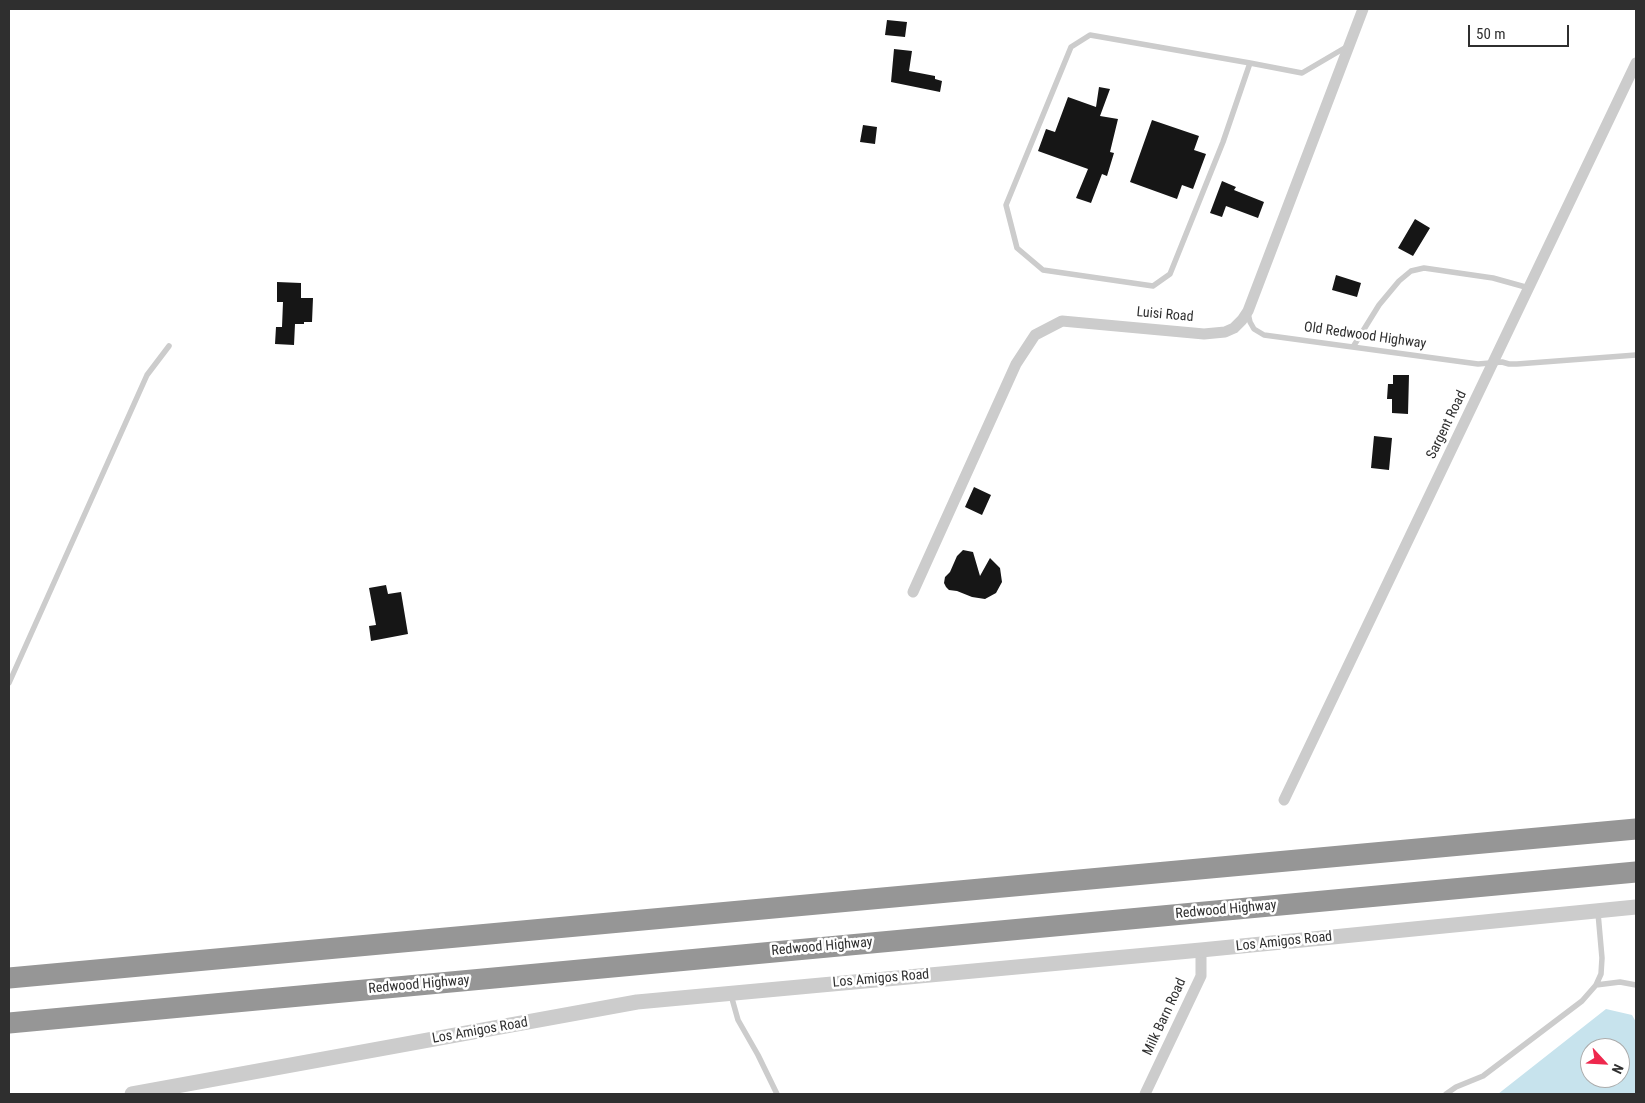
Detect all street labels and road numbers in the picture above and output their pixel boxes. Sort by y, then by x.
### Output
street label: Luisi Road [1136,304,1194,326]
street label: Old Redwood Highway [1303,319,1427,353]
street label: Sargent Road [1423,388,1471,462]
street label: Redwood Highway [1175,897,1277,923]
street label: Los Amigos Road [1235,929,1333,955]
street label: Redwood Highway [771,934,873,960]
street label: Los Amigos Road [832,966,930,992]
street label: Redwood Highway [368,972,470,998]
street label: Milk Barn Road [1140,976,1190,1058]
street label: Los Amigos Road [431,1014,529,1048]

